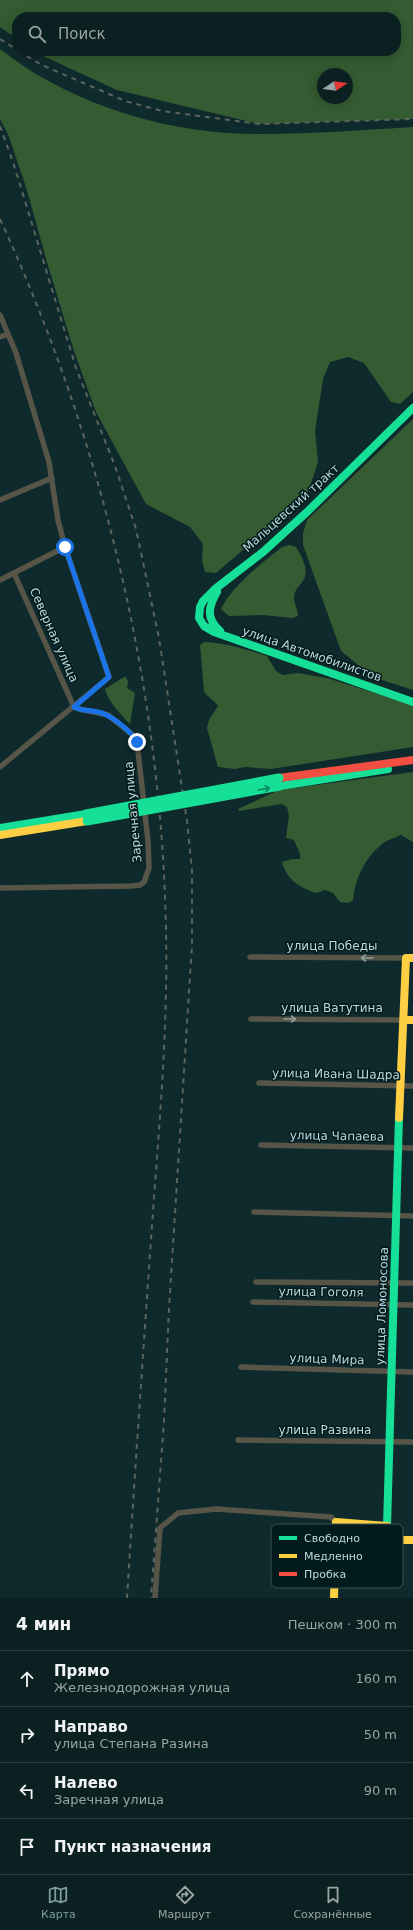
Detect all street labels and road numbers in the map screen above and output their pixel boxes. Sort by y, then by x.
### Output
street label: Мальцевский тракт [240,461,342,555]
street label: Северная улица [27,585,81,685]
street label: улица Автомобилистов [240,624,384,684]
street label: Заречная улица [122,761,144,863]
street label: улица Победы [287,939,377,953]
street label: улица Ватутина [281,1001,383,1015]
street label: улица Ивана Шадра [272,1066,400,1082]
street label: улица Чапаева [290,1128,384,1144]
street label: улица Ломоносова [373,1247,391,1365]
street label: улица Гоголя [278,1284,364,1300]
street label: улица Мира [289,1351,365,1367]
street label: улица Развина [279,1423,371,1437]

